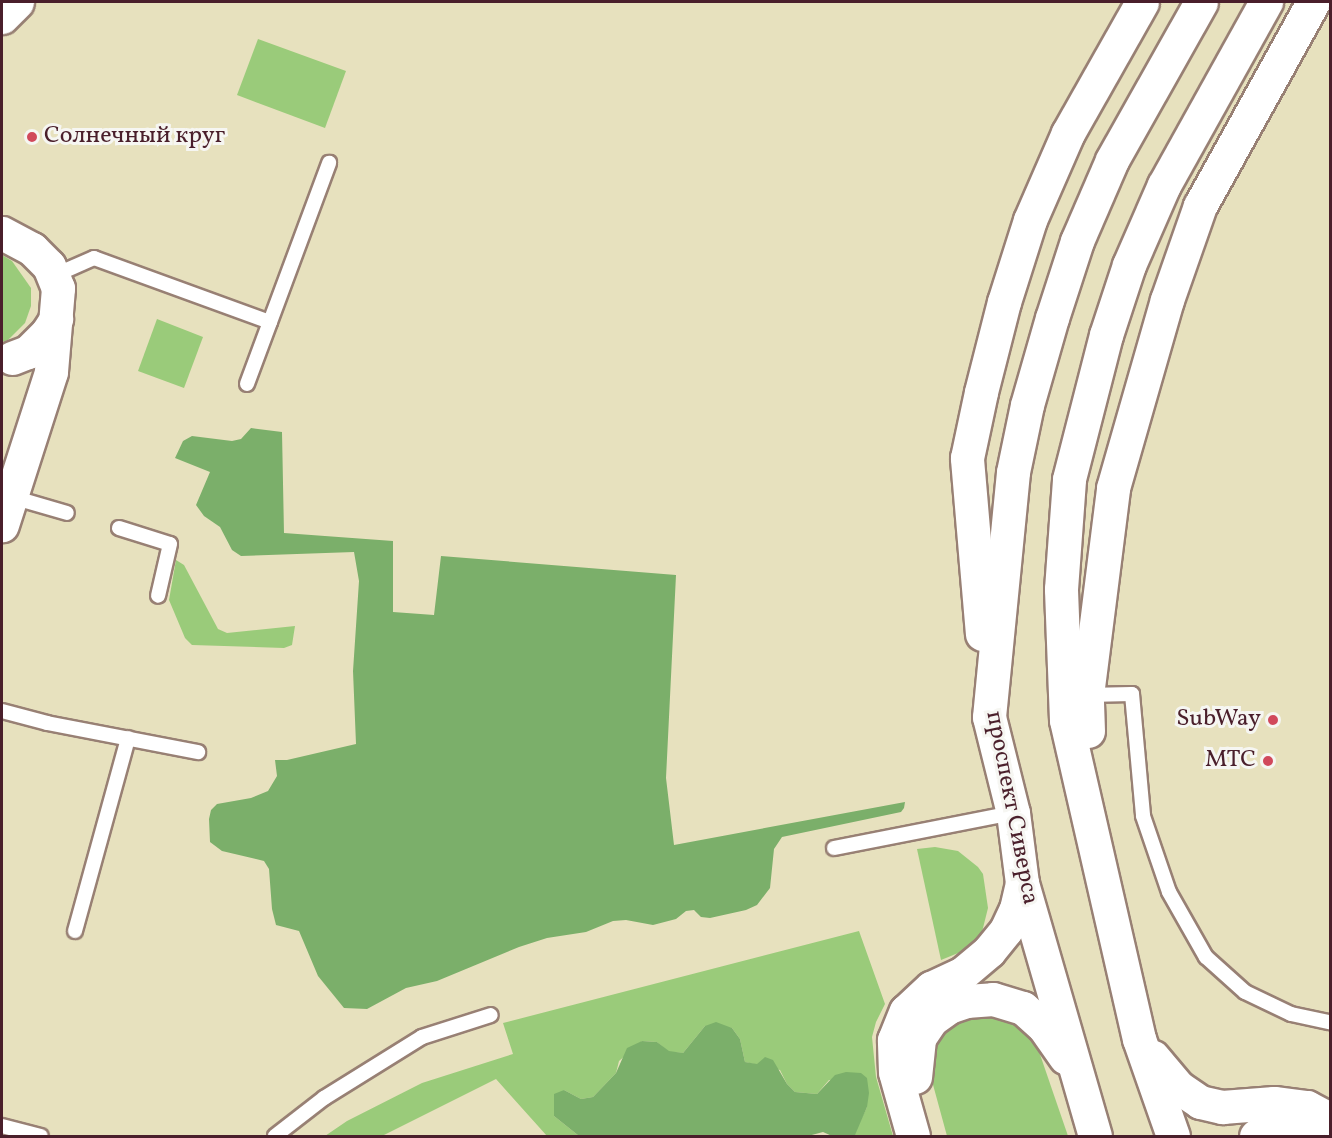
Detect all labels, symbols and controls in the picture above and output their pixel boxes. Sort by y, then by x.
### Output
place label: Солнечный круг [44,123,225,151]
marker: Солнечный круг [25,130,39,144]
place label: SubWay [1176,706,1261,734]
street label: проспект Сиверса [978,709,1044,907]
marker: SubWay [1266,713,1280,727]
place label: МТС [1205,747,1256,775]
marker: МТС [1261,754,1275,768]

